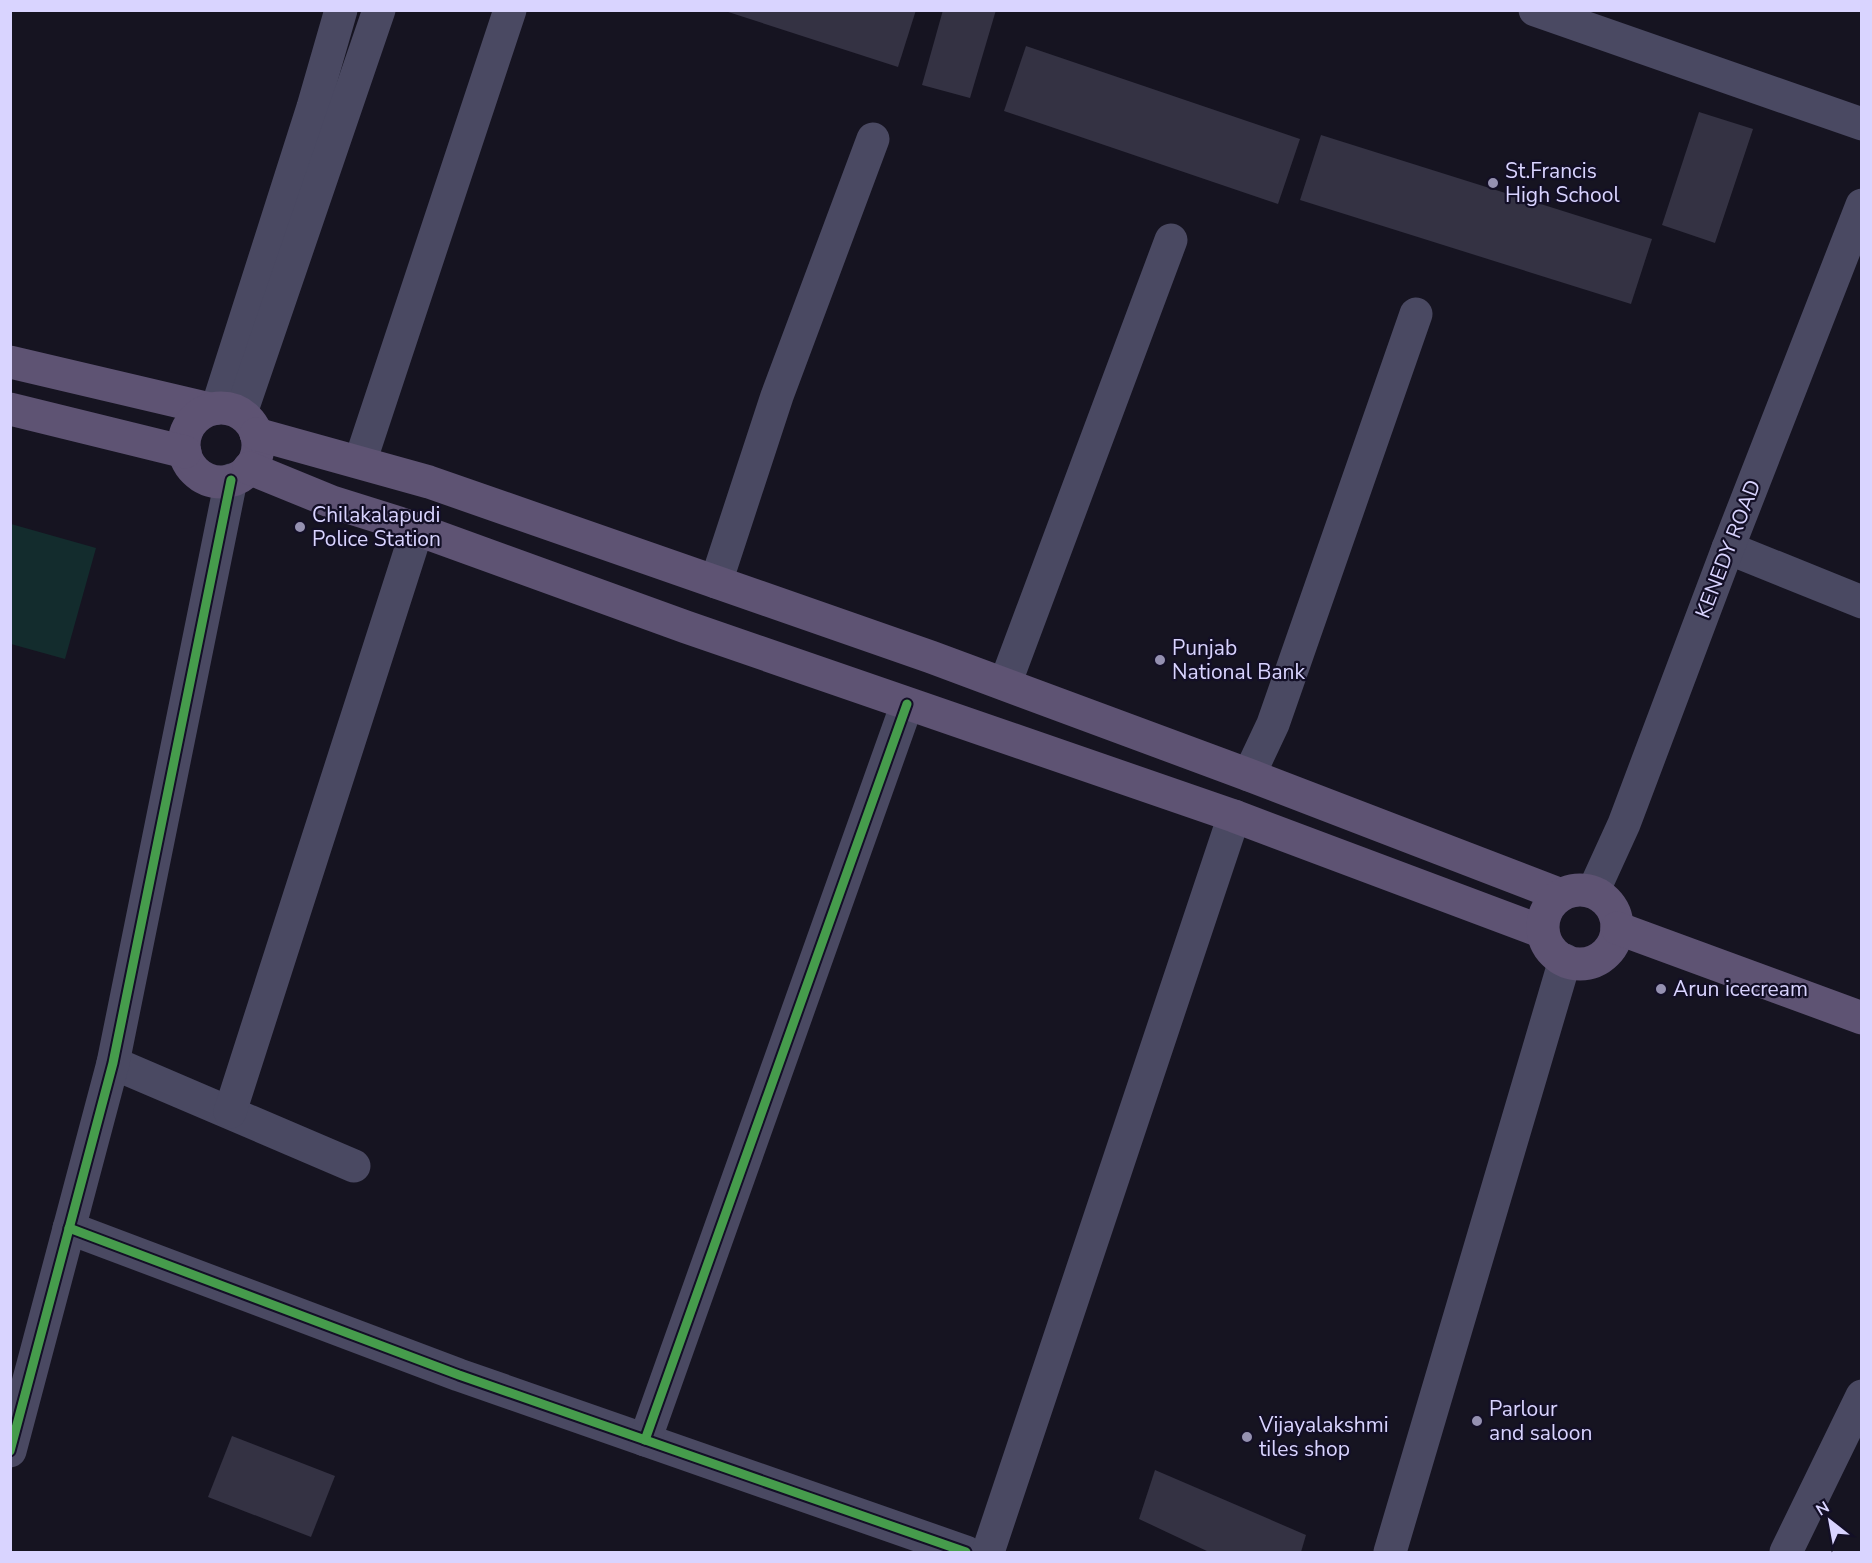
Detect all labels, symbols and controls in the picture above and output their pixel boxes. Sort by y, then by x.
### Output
place label: St.Francis High School [1505,157,1620,209]
marker: St.Francis High School [1486,176,1500,190]
street label: KENEDY ROAD [1689,476,1767,622]
place label: Chilakalapudi Police Station [312,501,441,553]
marker: Chilakalapudi Police Station [293,520,307,534]
place label: Punjab National Bank [1172,634,1305,686]
marker: Punjab National Bank [1153,653,1167,667]
place label: Arun icecream [1673,975,1808,1003]
marker: Arun icecream [1654,982,1668,996]
place label: Parlour and saloon [1489,1395,1592,1447]
place label: Vijayalakshmi tiles shop [1258,1411,1389,1463]
marker: Parlour and saloon [1470,1414,1484,1428]
marker: Vijayalakshmi tiles shop [1240,1430,1254,1444]
north arrow [1800,1491,1860,1551]
text: N [1812,1496,1834,1522]

